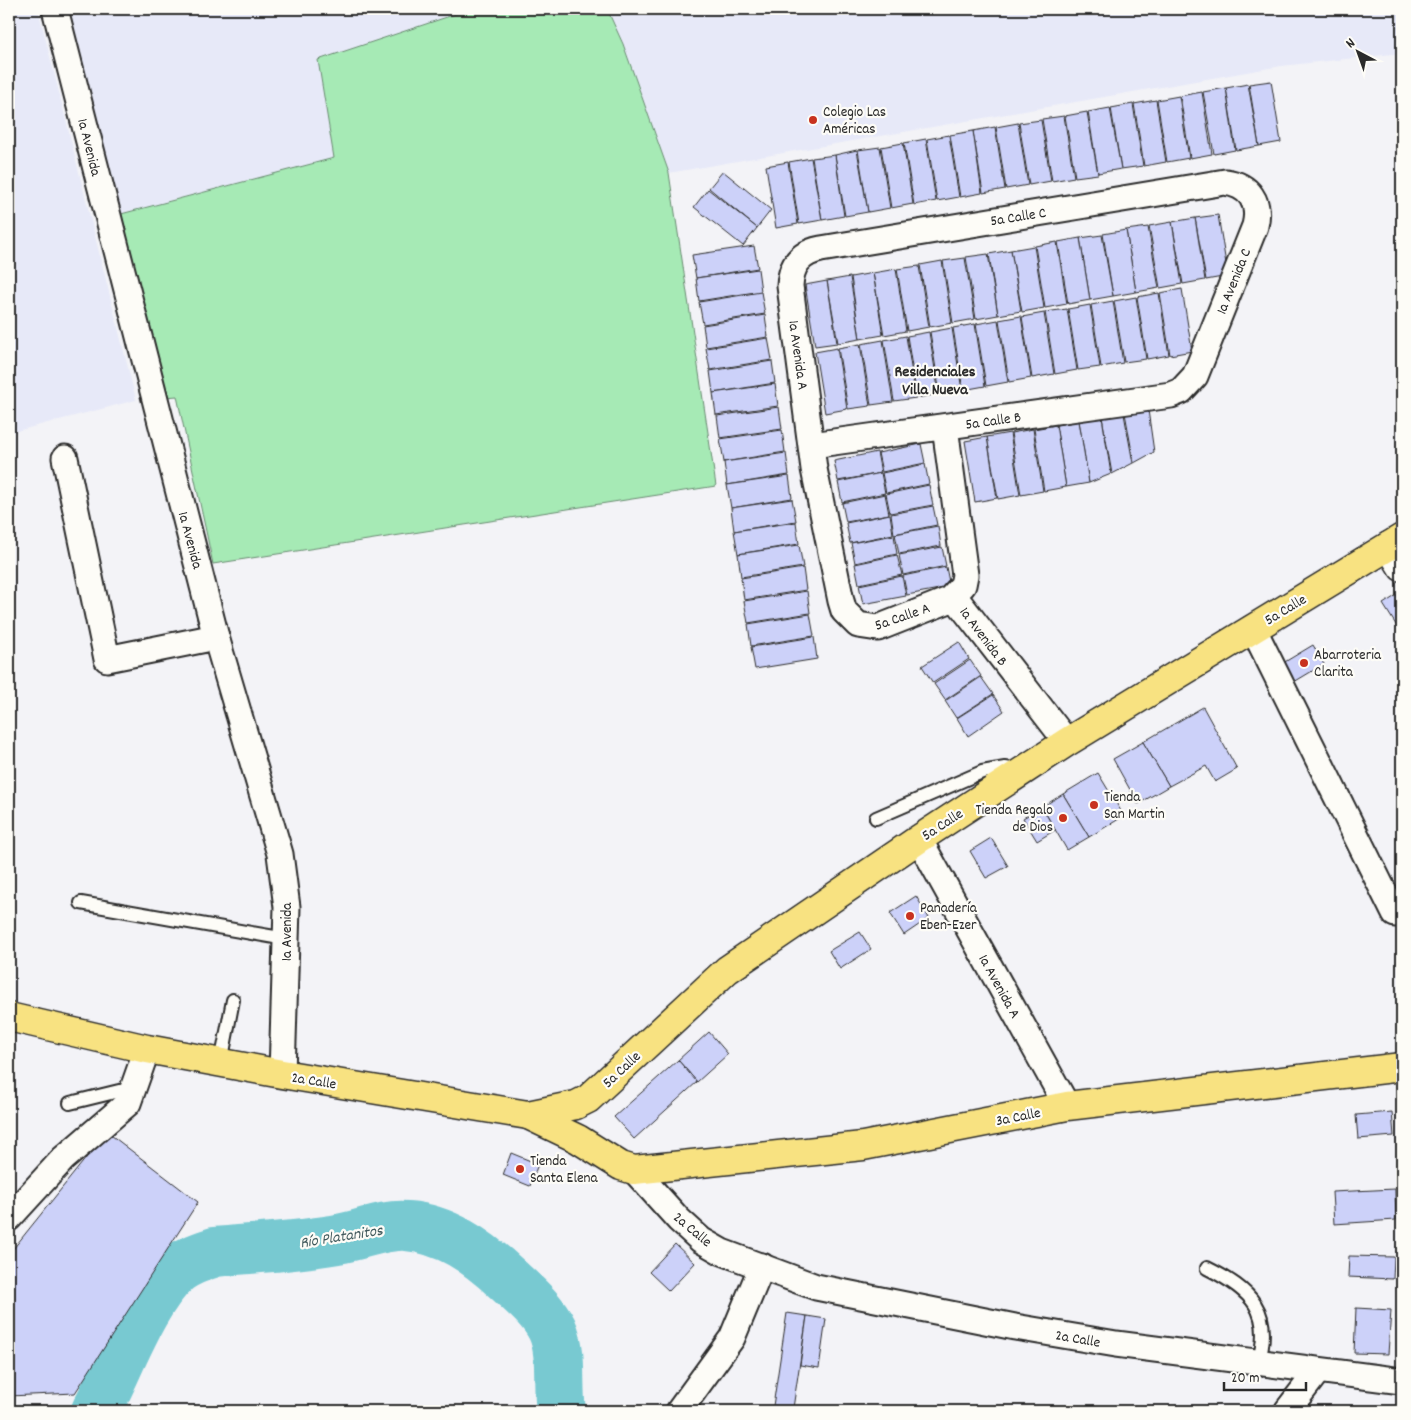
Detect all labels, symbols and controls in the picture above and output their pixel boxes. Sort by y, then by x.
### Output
north arrow [1334,28,1384,78]
text: N [1342,34,1360,54]
place label: Colegio Las Américas [823,102,886,141]
marker: Colegio Las Américas [807,114,819,126]
street label: 1a Avenida [70,116,106,179]
street label: 5a Calle C [989,203,1048,233]
street label: 1a Avenida C [1212,245,1258,318]
street label: 1a Avenida A [781,319,813,392]
district label: Residenciales Villa Nueva [895,361,976,402]
street label: 5a Calle B [964,407,1023,437]
street label: 1a Avenida [171,509,208,573]
street label: 5a Calle [1261,589,1312,632]
street label: 5a Calle A [872,598,933,638]
street label: 1a Avenida B [953,603,1012,671]
place label: Abarroteria Clarita [1314,645,1382,684]
marker: Abarroteria Clarita [1298,657,1310,669]
place label: Tienda San Martin [1104,787,1165,826]
marker: Tienda San Martin [1088,799,1100,811]
place label: Tienda Regalo de Dios [975,800,1053,839]
street label: 5a Calle [918,804,969,847]
marker: Tienda Regalo de Dios [1057,812,1069,824]
place label: Panadería Eben-Ezer [920,898,978,937]
street label: 1a Avenida [277,902,299,961]
marker: Panadería Eben-Ezer [904,910,916,922]
street label: 1a Avenida A [972,951,1025,1023]
street label: 5a Calle [598,1047,647,1094]
street label: 2a Calle [290,1068,338,1096]
street label: 3a Calle [994,1103,1043,1133]
place label: Tienda Santa Elena [530,1151,598,1190]
marker: Tienda Santa Elena [514,1163,526,1175]
street label: 2a Calle [667,1208,716,1254]
water label: Río Platanitos [298,1219,386,1255]
street label: 2a Calle [1053,1325,1102,1355]
scale bar [1224,1360,1306,1392]
text: 20 m [1231,1368,1259,1390]

